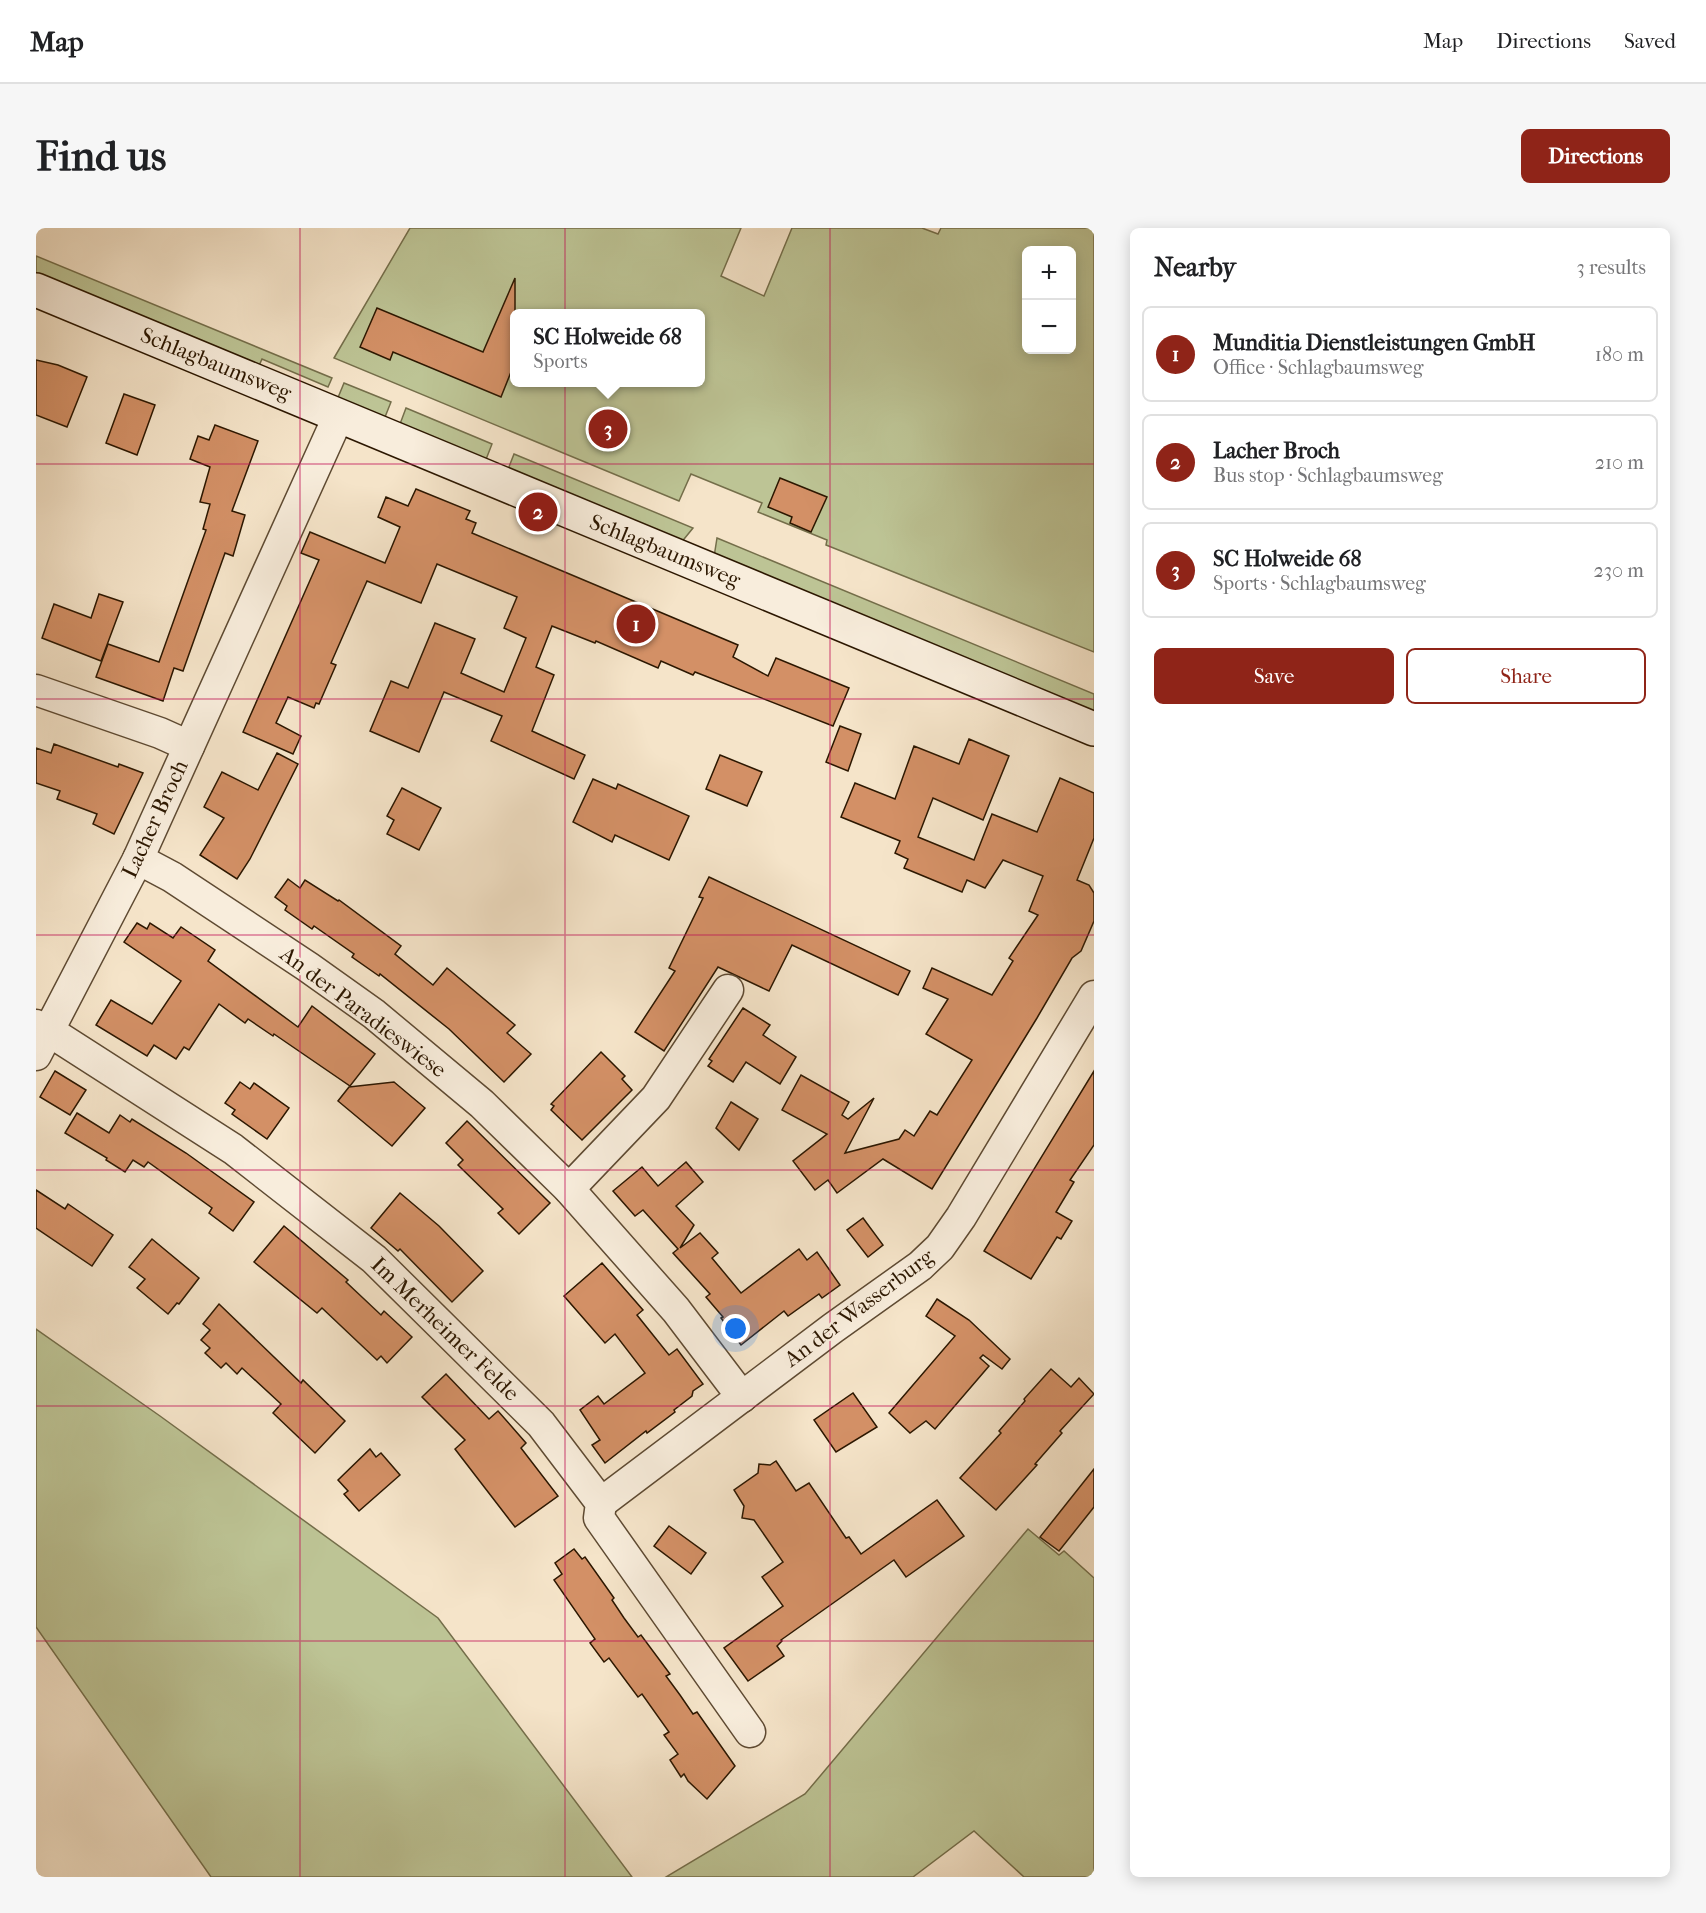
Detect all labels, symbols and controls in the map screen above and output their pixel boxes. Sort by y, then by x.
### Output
text: Map [30,25,84,58]
text: Map [1423,29,1463,53]
text: Directions [1496,29,1591,53]
text: Saved [1624,29,1676,53]
button: Directions [1521,129,1670,183]
text: Find us [36,132,166,181]
map controls [1022,246,1076,354]
button: + [1022,246,1076,300]
text: Nearby [1154,252,1236,283]
text: 3 results [1577,256,1646,279]
button: − [1022,300,1076,354]
popup [510,309,705,387]
street label: Schlagbaumsweg [137,322,295,406]
text: SC Holweide 68 [533,324,682,350]
text: Munditia Dienstleistungen GmbH [1213,330,1535,356]
text: 1 [1172,343,1179,366]
text: 180 m [1595,343,1644,366]
text: Sports [533,350,588,373]
text: Office · Schlagbaumsweg [1213,356,1423,379]
pin: 3 [588,406,628,452]
text: Lacher Broch [1213,438,1340,464]
text: 2 [1170,451,1181,474]
text: 210 m [1595,451,1644,474]
text: Bus stop · Schlagbaumsweg [1213,464,1443,487]
pin: 2 [518,490,558,534]
street label: Schlagbaumsweg [586,509,744,593]
text: SC Holweide 68 [1213,546,1362,572]
text: 3 [1171,559,1180,582]
text: 230 m [1594,559,1644,582]
text: Sports · Schlagbaumsweg [1213,572,1426,595]
pin: 1 [616,602,656,646]
button: Save [1154,648,1394,704]
button: Share [1406,648,1646,704]
street label: Lacher Broch [116,755,194,882]
street label: An der Paradieswiese [274,940,451,1083]
street label: An der Wasserburg [778,1243,939,1373]
street label: Im Merheimer Felde [366,1252,524,1406]
your location [721,1314,750,1343]

